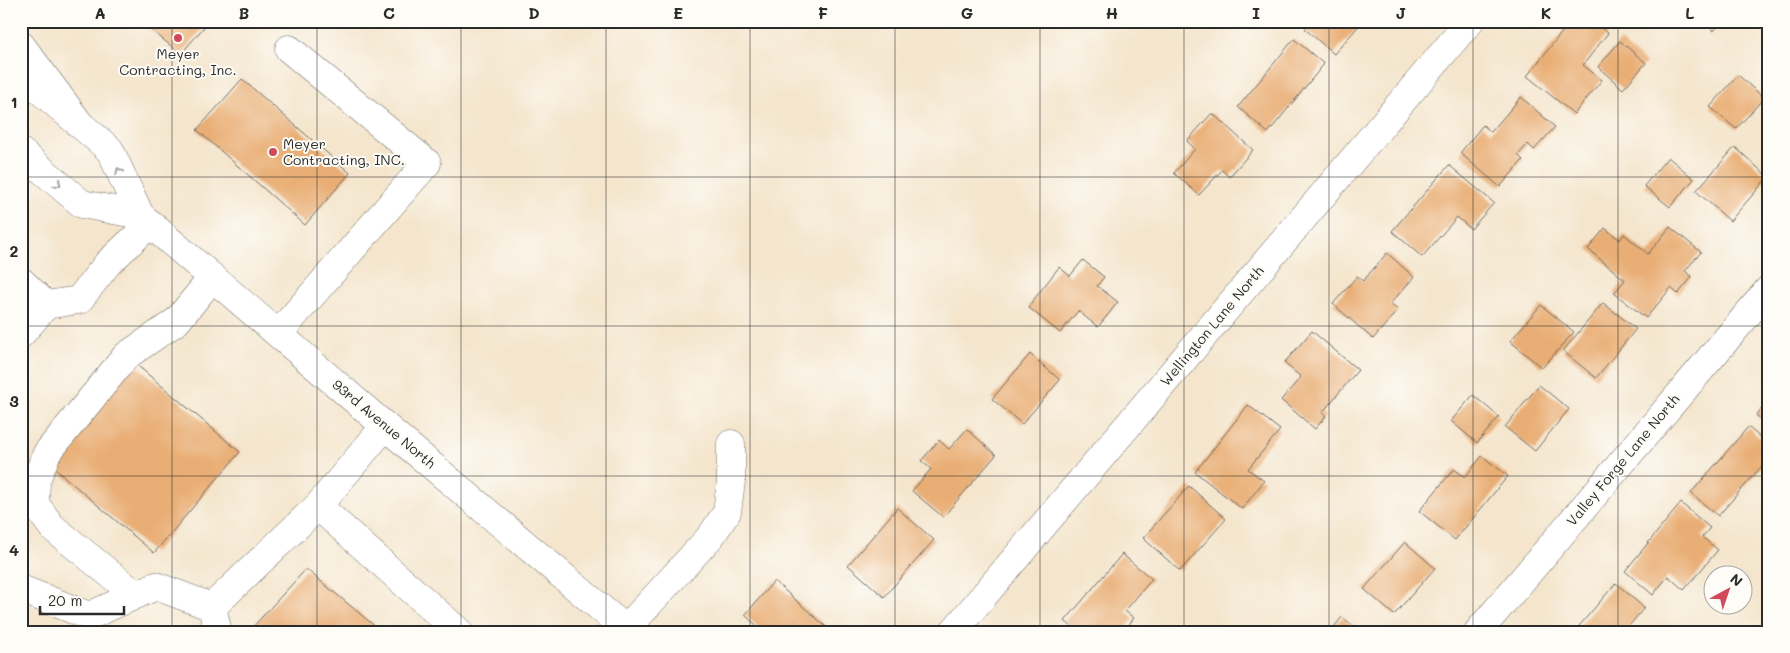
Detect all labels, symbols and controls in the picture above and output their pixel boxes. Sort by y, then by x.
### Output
text: A [94,2,106,23]
text: B [239,2,249,23]
text: C [383,2,395,23]
text: D [528,2,540,23]
text: E [673,2,683,23]
text: F [818,2,828,23]
text: G [961,2,973,23]
text: H [1106,2,1118,23]
text: I [1252,2,1260,23]
text: J [1396,2,1406,23]
text: K [1541,2,1551,23]
text: L [1685,2,1695,23]
marker: Meyer Contracting, Inc. [172,32,184,44]
place label: Meyer Contracting, Inc. [119,44,237,79]
text: 1 [10,91,18,112]
place label: Meyer Contracting, INC. [283,134,405,169]
marker: Meyer Contracting, INC. [267,146,279,158]
one-way arrow [115,167,126,176]
one-way arrow [53,178,62,187]
text: 2 [10,240,19,261]
street label: Wellington Lane North [1156,261,1268,390]
street label: 93rd Avenue North [329,375,440,473]
text: 3 [9,390,19,411]
street label: Valley Forge Lane North [1562,390,1683,529]
text: 4 [9,539,19,560]
north arrow [1702,566,1752,616]
text: N [1726,569,1747,590]
scale bar [40,583,124,615]
text: 20 m [48,590,82,610]

